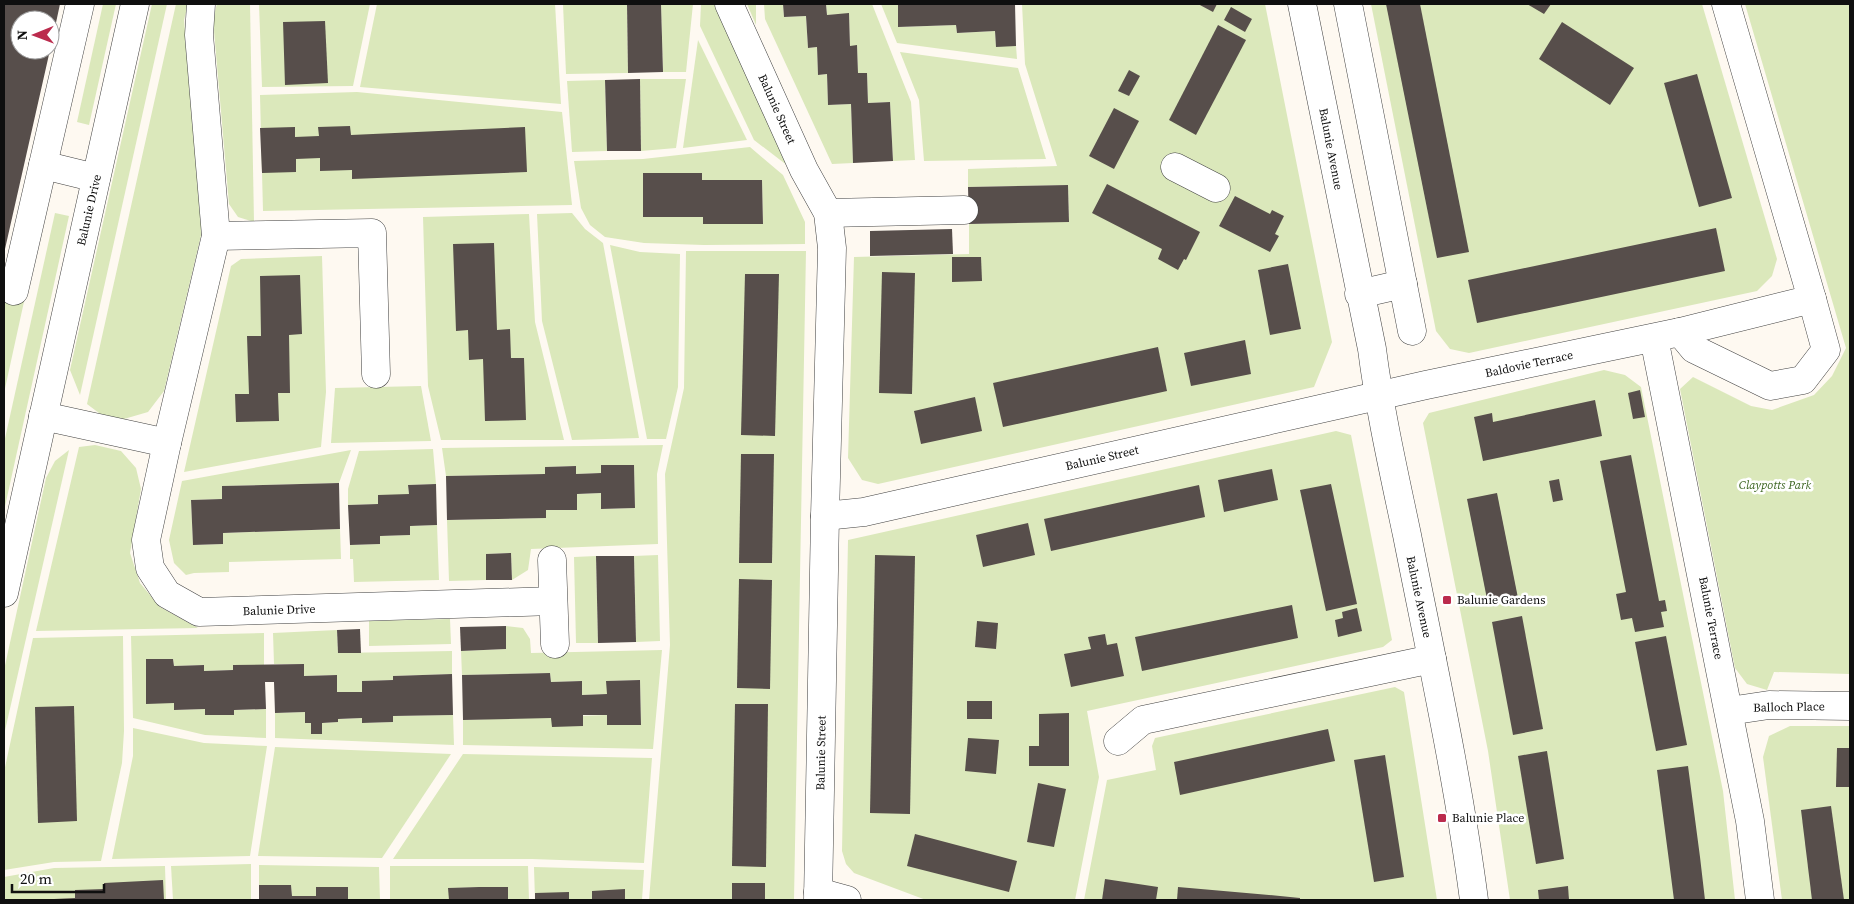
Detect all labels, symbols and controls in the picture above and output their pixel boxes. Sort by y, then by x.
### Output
north arrow [10,10,60,60]
text: N [12,30,32,41]
street label: Balunie Street [754,72,800,147]
street label: Balunie Avenue [1315,107,1347,191]
street label: Balunie Drive [73,173,105,247]
street label: Baldovie Terrace [1484,347,1574,381]
street label: Balunie Street [1064,442,1140,474]
park label: Claypotts Park [1739,477,1812,493]
street label: Balunie Avenue [1403,555,1435,639]
street label: Balunie Terrace [1695,575,1727,661]
place label: Balunie Gardens [1457,592,1545,608]
marker: Balunie Gardens [1441,594,1453,606]
street label: Balunie Drive [242,601,316,619]
street label: Balloch Place [1753,698,1825,716]
street label: Balunie Street [812,715,830,791]
place label: Balunie Place [1452,810,1524,826]
marker: Balunie Place [1436,812,1448,824]
scale bar [12,862,105,894]
text: 20 m [20,868,52,889]

